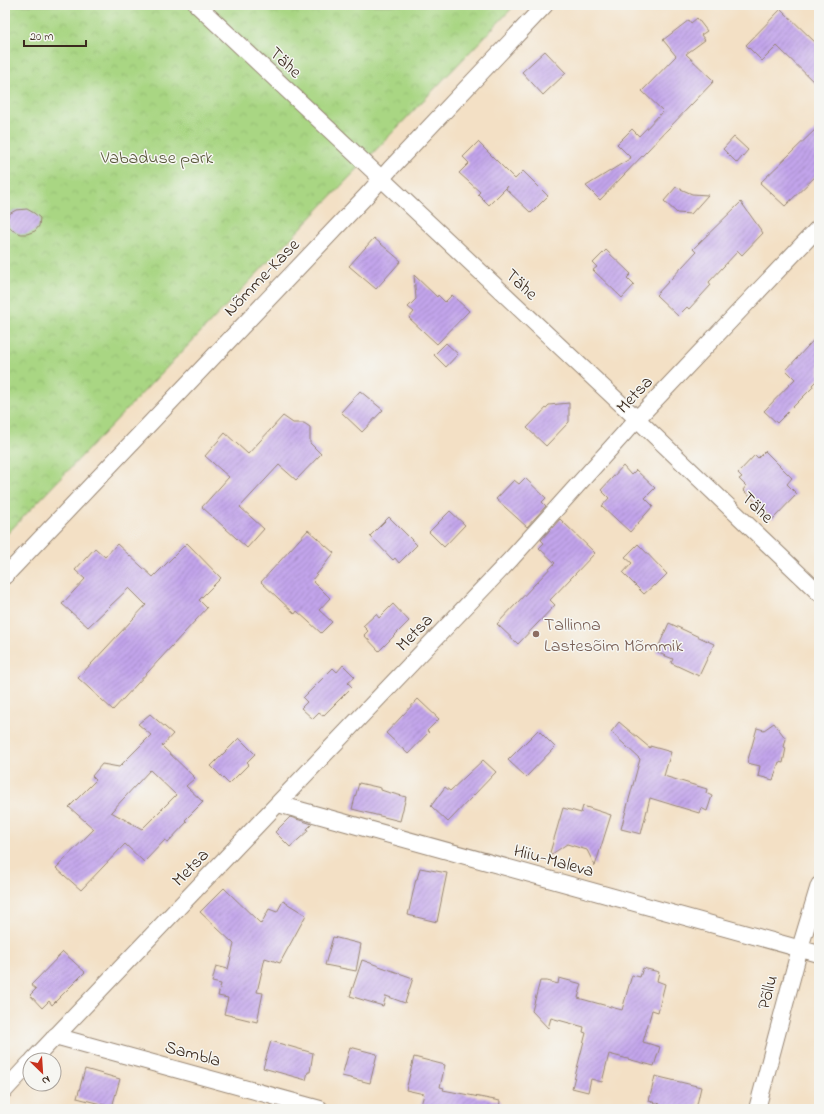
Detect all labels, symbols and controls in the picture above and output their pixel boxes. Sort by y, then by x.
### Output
scale bar [24,22,86,48]
text: 20 m [30,28,53,46]
street label: Tähe [263,42,307,86]
park label: Vabaduse park [100,146,213,172]
street label: Nõmme-Kase [218,233,307,323]
street label: Tähe [499,264,543,308]
street label: Metsa [611,370,660,420]
street label: Tähe [735,487,779,531]
street label: Metsa [391,609,440,658]
place label: Tallinna Lastesõim Mõmmik [544,613,683,660]
marker: Tallinna Lastesõim Mõmmik [531,629,541,639]
street label: Hiiu-Maleva [510,839,597,885]
street label: Metsa [167,844,216,893]
street label: Põllu [752,973,786,1013]
street label: Sambla [162,1035,223,1075]
north arrow [22,1052,62,1092]
text: N [39,1071,53,1089]

